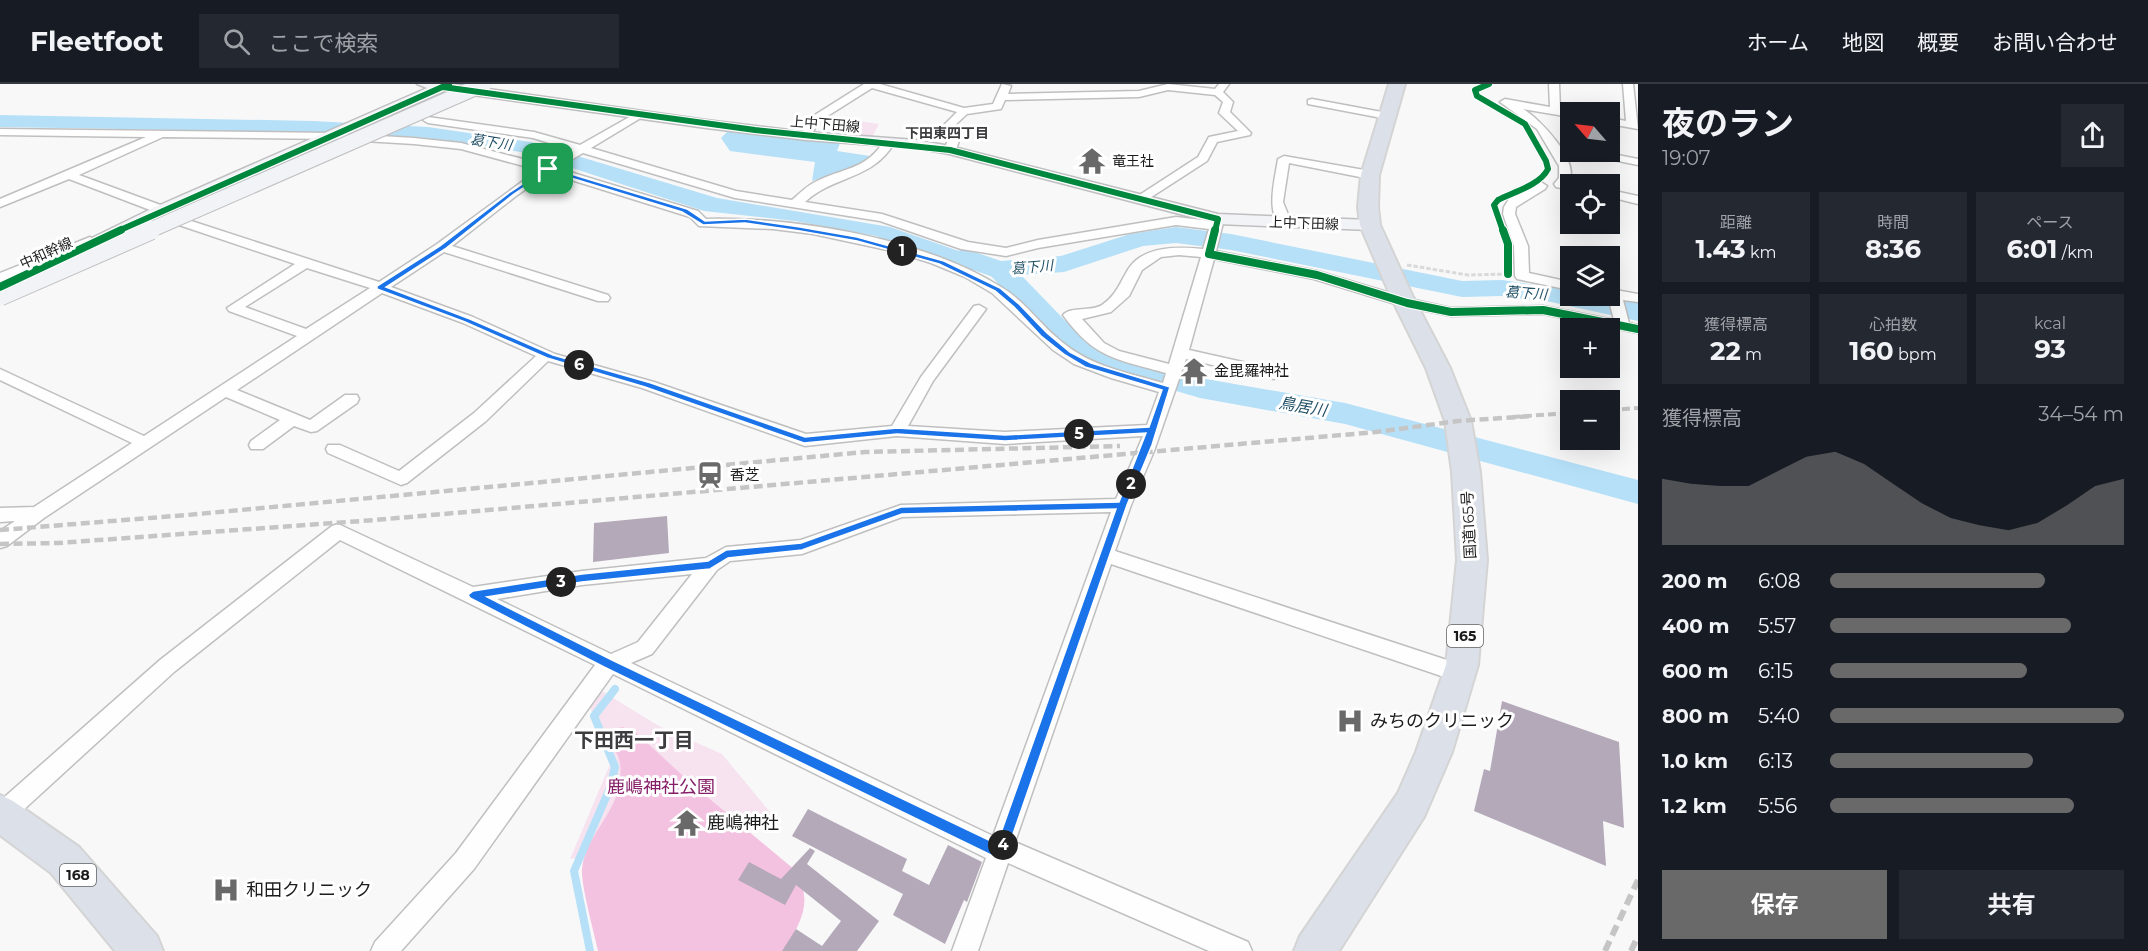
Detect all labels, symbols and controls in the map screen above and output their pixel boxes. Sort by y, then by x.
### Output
search box [199,14,619,68]
text: Fleetfoot [30,24,163,58]
icon: search [220,25,253,58]
text: ここで検索 [268,30,378,57]
text: ホーム [1747,30,1809,55]
text: 地図 [1842,30,1884,55]
text: 概要 [1917,30,1959,55]
text: お問い合わせ [1992,30,2118,55]
north arrow [1560,102,1620,162]
map controls [1560,102,1620,450]
text: 夜のラン [1662,103,1794,143]
button: share [2061,104,2124,167]
street label: 上中下田線 [789,112,861,136]
district label: 下田東四丁目 [905,124,989,142]
water label: 葛下川 [469,130,515,154]
pin [522,143,573,194]
temple icon: 竜王社 [1077,146,1107,176]
text: 19:07 [1662,146,1711,170]
icon: arrive [531,152,564,185]
place label: 竜王社 [1112,152,1154,170]
button: locate [1560,174,1620,234]
street label: 上中下田線 [1269,213,1339,233]
text: 距離 [1720,213,1752,232]
text: 時間 [1877,213,1909,232]
text: ペース [2026,213,2074,232]
street label: 中和幹線 [17,233,75,273]
text: 1.43 [1696,233,1746,265]
text: 8:36 [1865,233,1921,265]
text: 6:01 [2006,233,2058,265]
pin: 1 [887,236,917,266]
text: 1 [899,241,905,260]
text: km [1746,243,1776,262]
text: /km [2058,243,2094,262]
button: layers [1560,246,1620,306]
water label: 葛下川 [1010,256,1056,278]
water label: 葛下川 [1504,283,1550,304]
text: kcal [2034,314,2066,333]
text: 獲得標高 [1704,315,1768,334]
text: 心拍数 [1869,315,1917,334]
button: + [1560,318,1620,378]
text: 93 [2034,333,2066,365]
text: 22 [1710,335,1741,367]
text: 160 [1849,335,1894,367]
text: m [1741,345,1762,364]
text: bpm [1894,345,1937,364]
pin: 6 [564,350,594,380]
text: 6 [574,355,584,374]
temple icon: 金毘羅神社 [1179,356,1209,386]
place label: 金毘羅神社 [1214,361,1289,380]
button: − [1560,390,1620,450]
water label: 鳥居川 [1278,393,1330,420]
text: 34–54 m [2038,402,2124,426]
text: 獲得標高 [1662,406,1742,430]
pin: 5 [1064,419,1094,449]
text: 5 [1074,424,1084,443]
station icon: 香芝 [695,460,725,490]
place label: 香芝 [730,465,760,484]
pin: 2 [1116,469,1146,499]
text: 2 [1126,474,1136,493]
street label: 国道165号 [1457,491,1480,560]
pin: 3 [546,567,576,597]
text: 200 m [1662,569,1728,593]
text: 6:08 [1758,569,1800,593]
text: 3 [556,572,566,591]
text: 400 m [1662,614,1730,638]
text: 5:57 [1758,614,1796,638]
road number: 165 [1447,625,1483,647]
text: 600 m [1662,659,1729,683]
text: 6:15 [1758,659,1793,683]
text: 800 m [1662,704,1729,728]
text: 5:40 [1758,704,1800,728]
hospital icon: みちのクリニック [1335,706,1365,736]
place label: みちのクリニック [1370,710,1514,732]
district label: 下田西一丁目 [574,728,694,752]
text: 1.0 km [1662,749,1728,773]
text: 6:13 [1758,749,1793,773]
park label: 鹿嶋神社公園 [607,776,715,798]
text: 1.2 km [1662,794,1727,818]
text: 5:56 [1758,794,1797,818]
temple icon: 鹿嶋神社 [672,808,702,838]
place label: 鹿嶋神社 [707,812,779,834]
pin: 4 [988,830,1018,860]
text: 4 [997,835,1009,854]
road number: 168 [60,864,96,886]
button: 保存 [1662,870,1887,939]
button: 共有 [1899,870,2124,939]
hospital icon: 和田クリニック [211,875,241,905]
place label: 和田クリニック [246,879,372,901]

